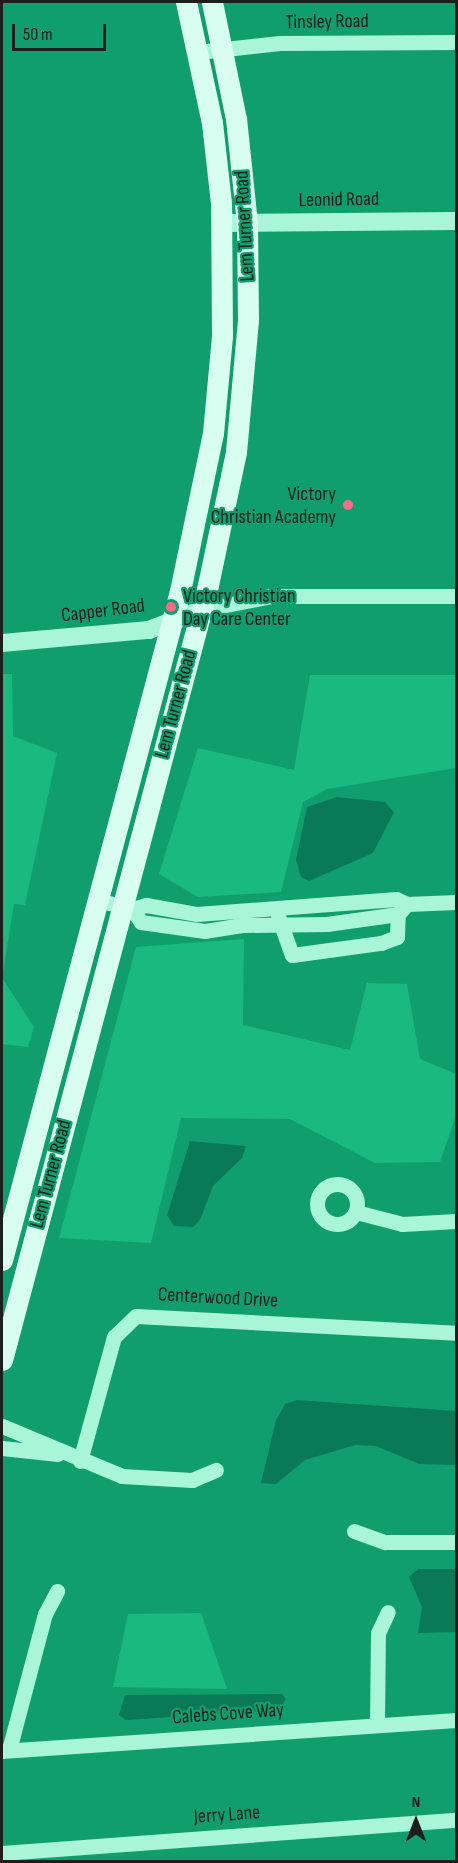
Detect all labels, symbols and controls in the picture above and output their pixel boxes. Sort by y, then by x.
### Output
street label: Tinsley Road [285,9,369,35]
scale bar [15,12,110,50]
text: 50 m [23,24,53,45]
street label: Lem Turner Road [230,170,260,282]
street label: Leonid Road [298,187,380,213]
place label: Victory Christian Academy [211,482,336,529]
marker: Victory Christian Academy [341,498,355,512]
place label: Victory Christian Day Care Center [183,584,296,631]
street label: Capper Road [60,594,146,628]
marker: Victory Christian Day Care Center [164,600,178,614]
street label: Lem Turner Road [150,647,202,761]
street label: Lem Turner Road [25,1117,77,1231]
street label: Centerwood Drive [157,1283,279,1313]
street label: Calebs Cove Way [171,1698,285,1730]
north arrow [386,1791,446,1851]
text: N [412,1793,420,1812]
street label: Jerry Lane [193,1801,261,1829]

